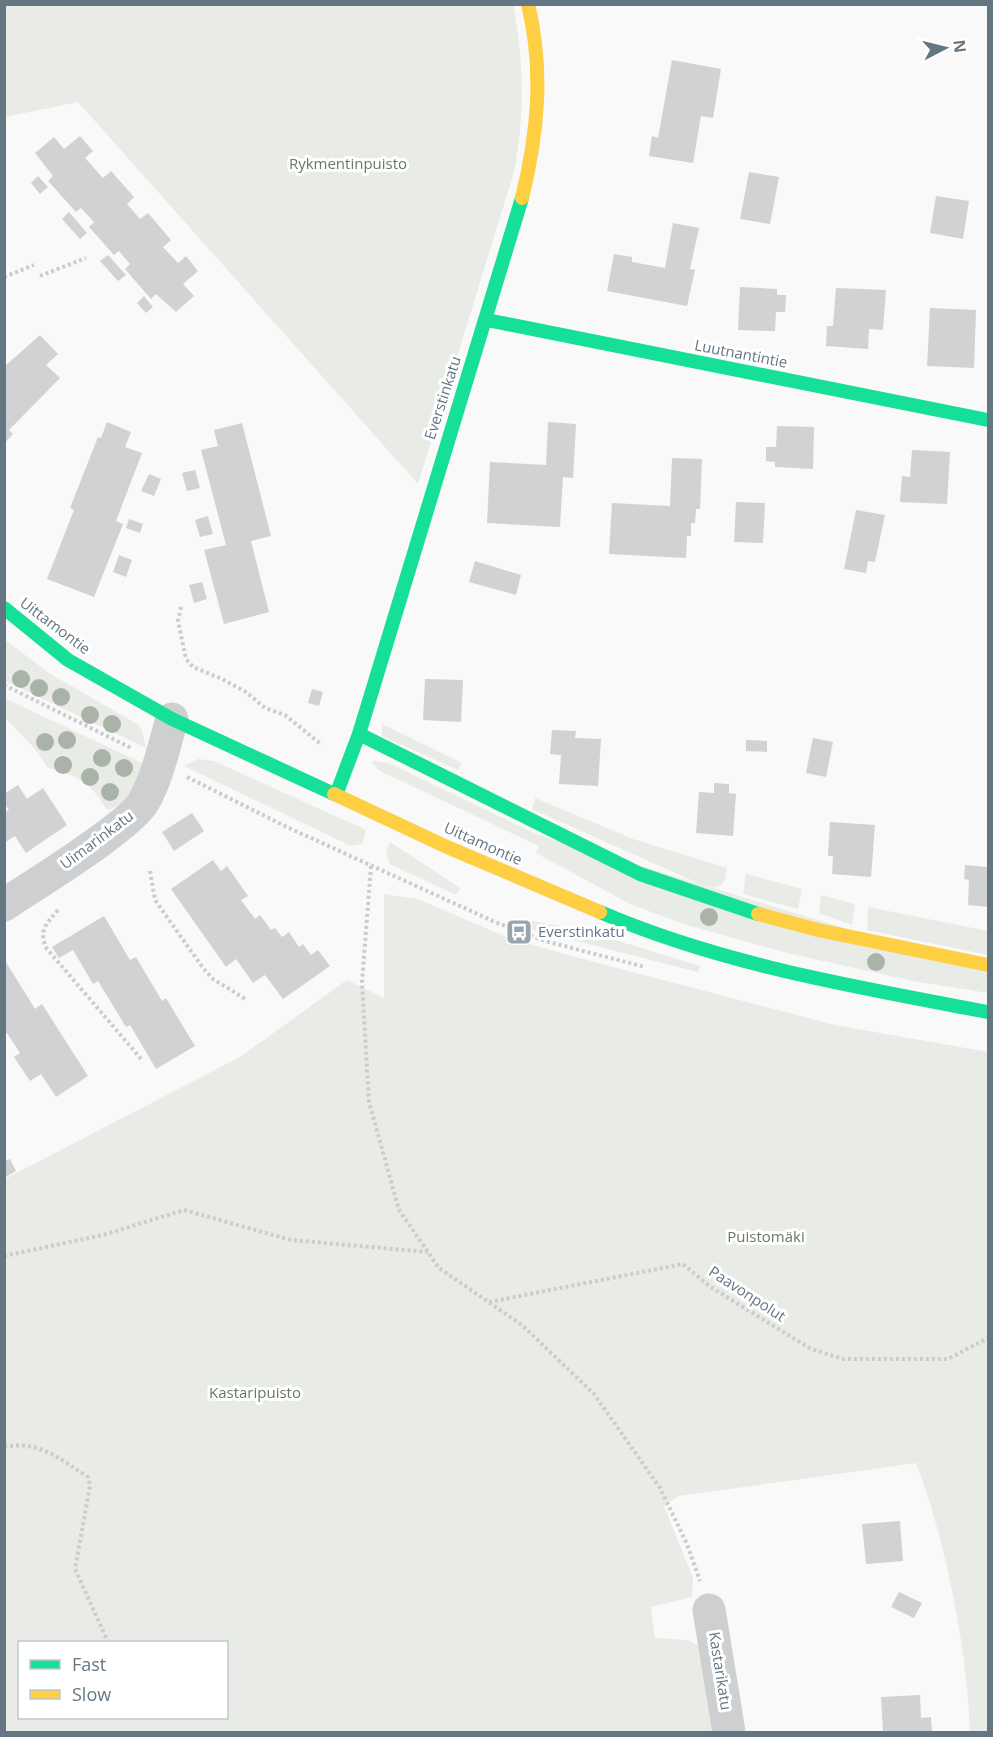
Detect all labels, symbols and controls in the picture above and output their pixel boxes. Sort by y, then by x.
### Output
north arrow [915,18,975,78]
text: N [948,38,972,54]
park label: Rykmentinpuisto [289,153,407,173]
street label: Luutnantintie [693,334,789,372]
street label: Everstinkatu [419,353,465,442]
street label: Uittamontie [16,592,95,658]
street label: Uimarinkatu [56,805,137,873]
street label: Uittamontie [441,817,526,869]
bus stop icon: Everstinkatu [504,917,534,947]
place label: Everstinkatu [538,921,625,941]
park label: Puistomäki [727,1226,805,1246]
street label: Paavonpolut [705,1261,790,1325]
park label: Kastaripuisto [209,1382,301,1402]
street label: Kastarikatu [705,1630,737,1711]
legend [18,1641,228,1719]
text: Fast [72,1652,106,1676]
text: Slow [72,1682,111,1706]

